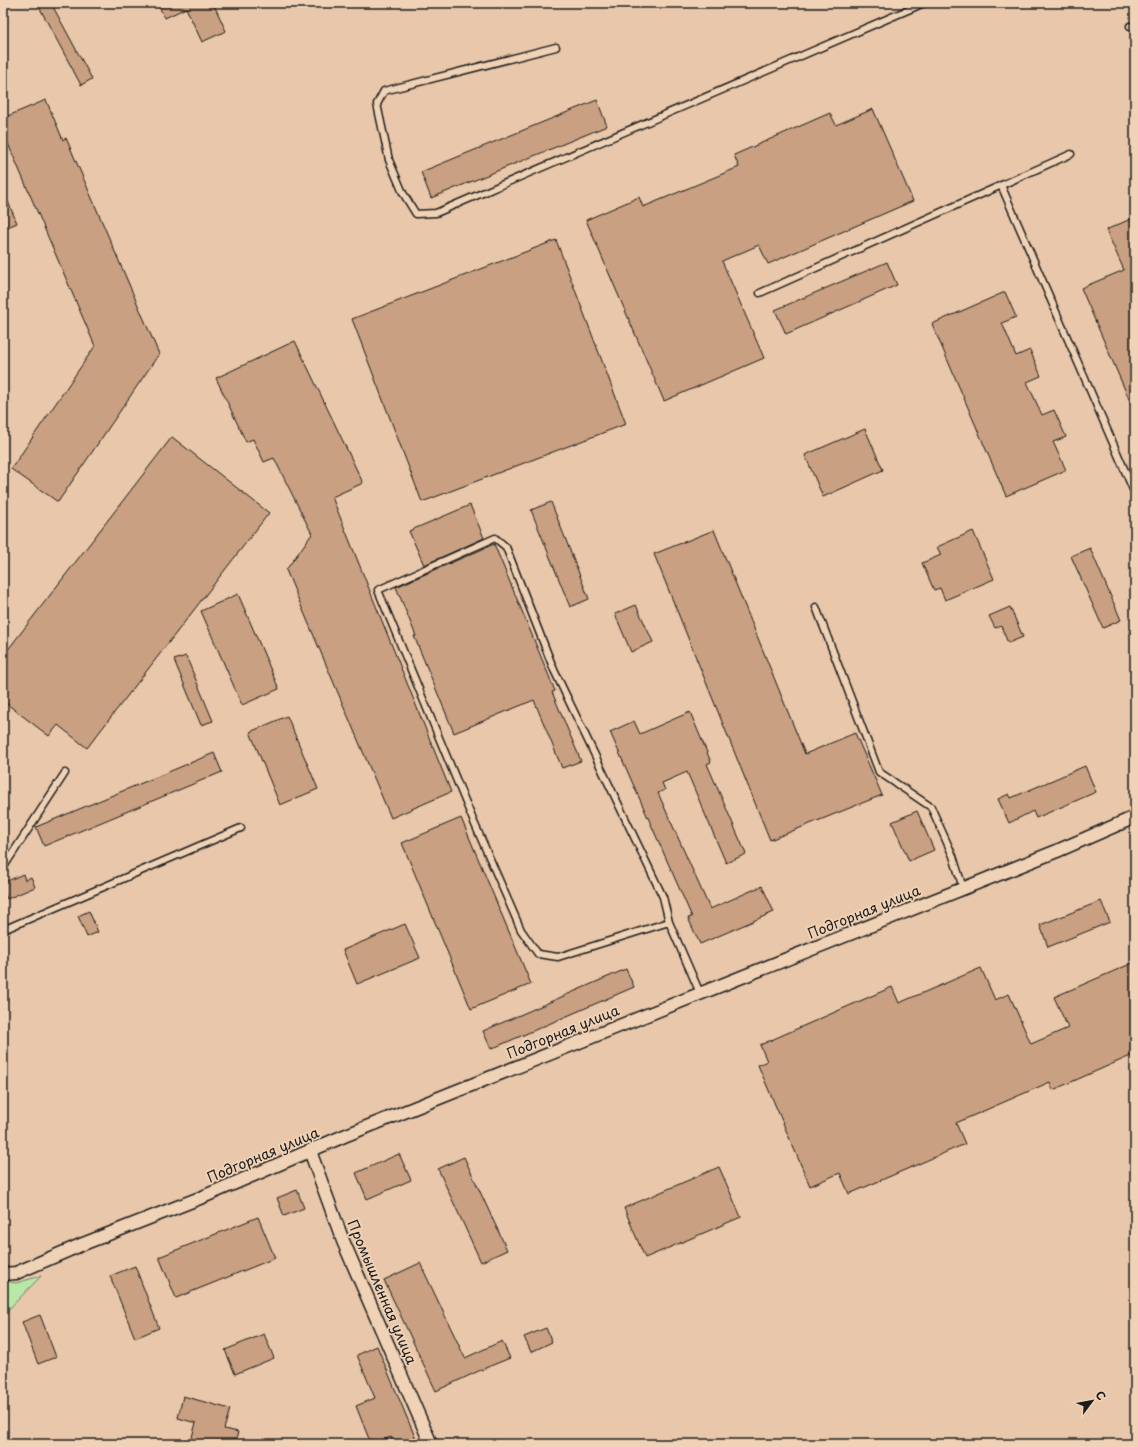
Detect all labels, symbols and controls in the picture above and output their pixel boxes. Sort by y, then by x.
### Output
street label: Подгорная улица [804,879,923,944]
street label: Подгорная улица [503,999,622,1064]
street label: Подгорная улица [204,1121,322,1188]
street label: Промышленная улица [342,1216,423,1368]
north arrow [1072,1381,1112,1421]
text: С [1092,1387,1110,1403]

